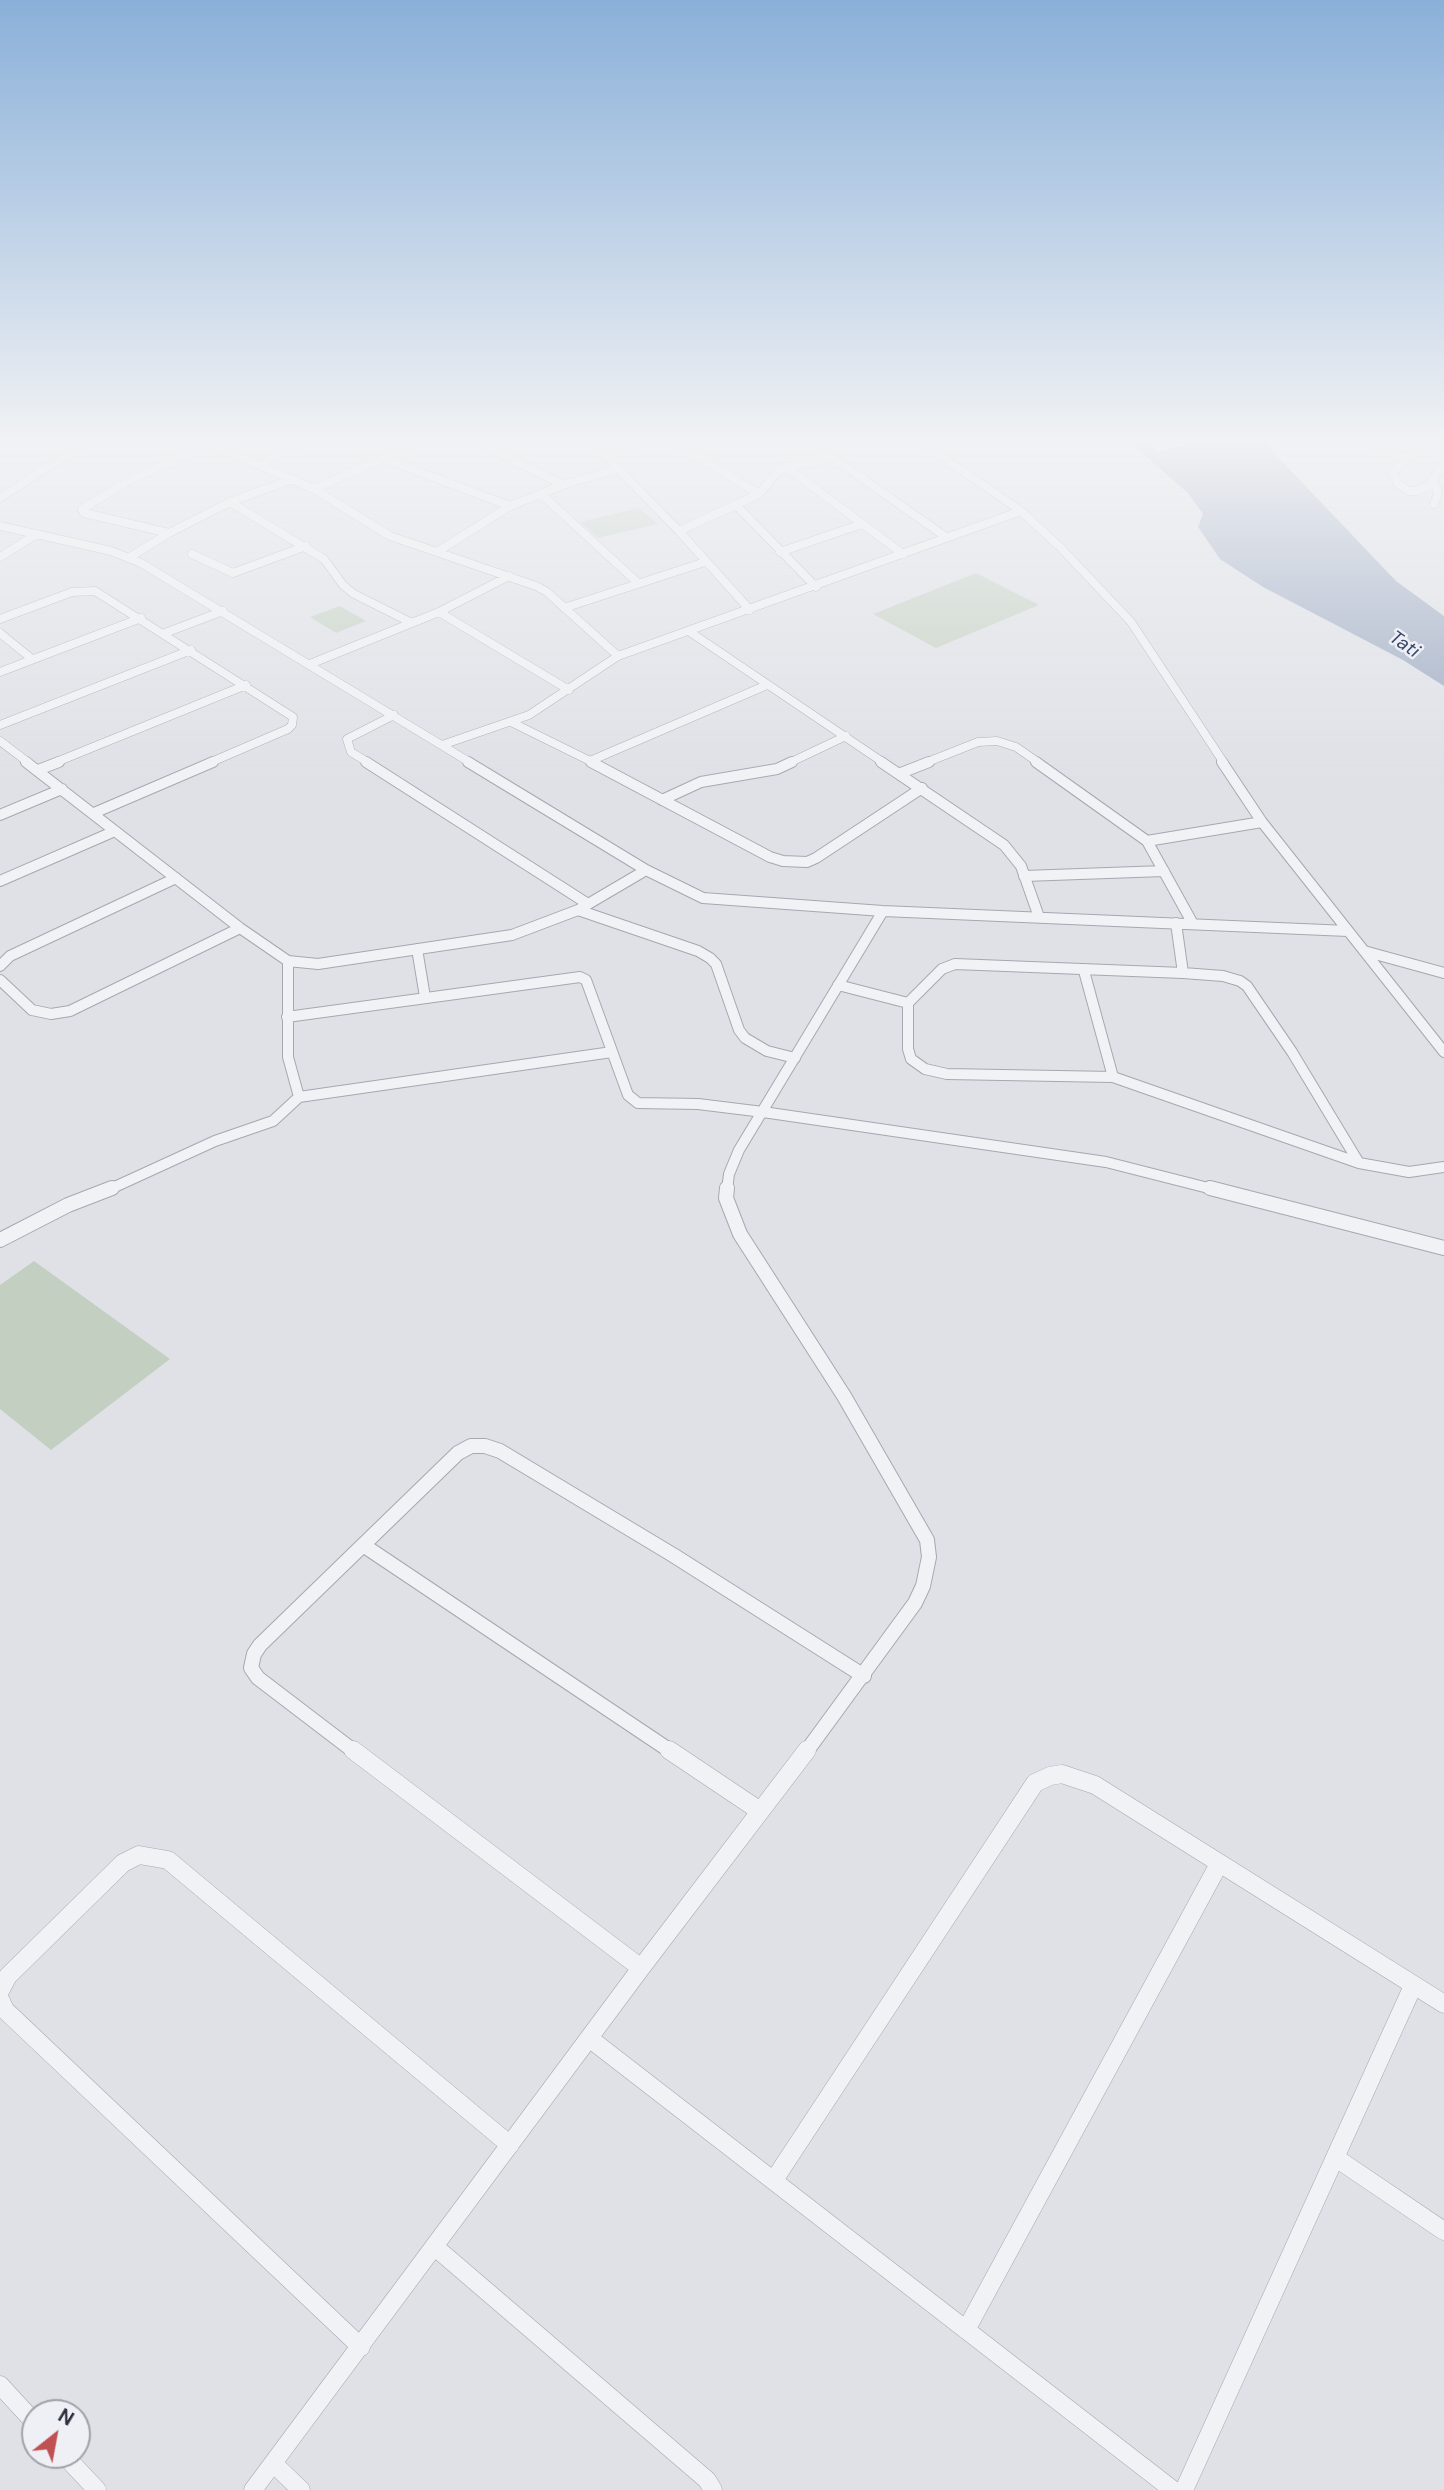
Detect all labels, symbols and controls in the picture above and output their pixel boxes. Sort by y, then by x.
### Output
water label: Tati [1384,627,1424,663]
north arrow [21,2399,91,2469]
text: N [54,2403,78,2432]

